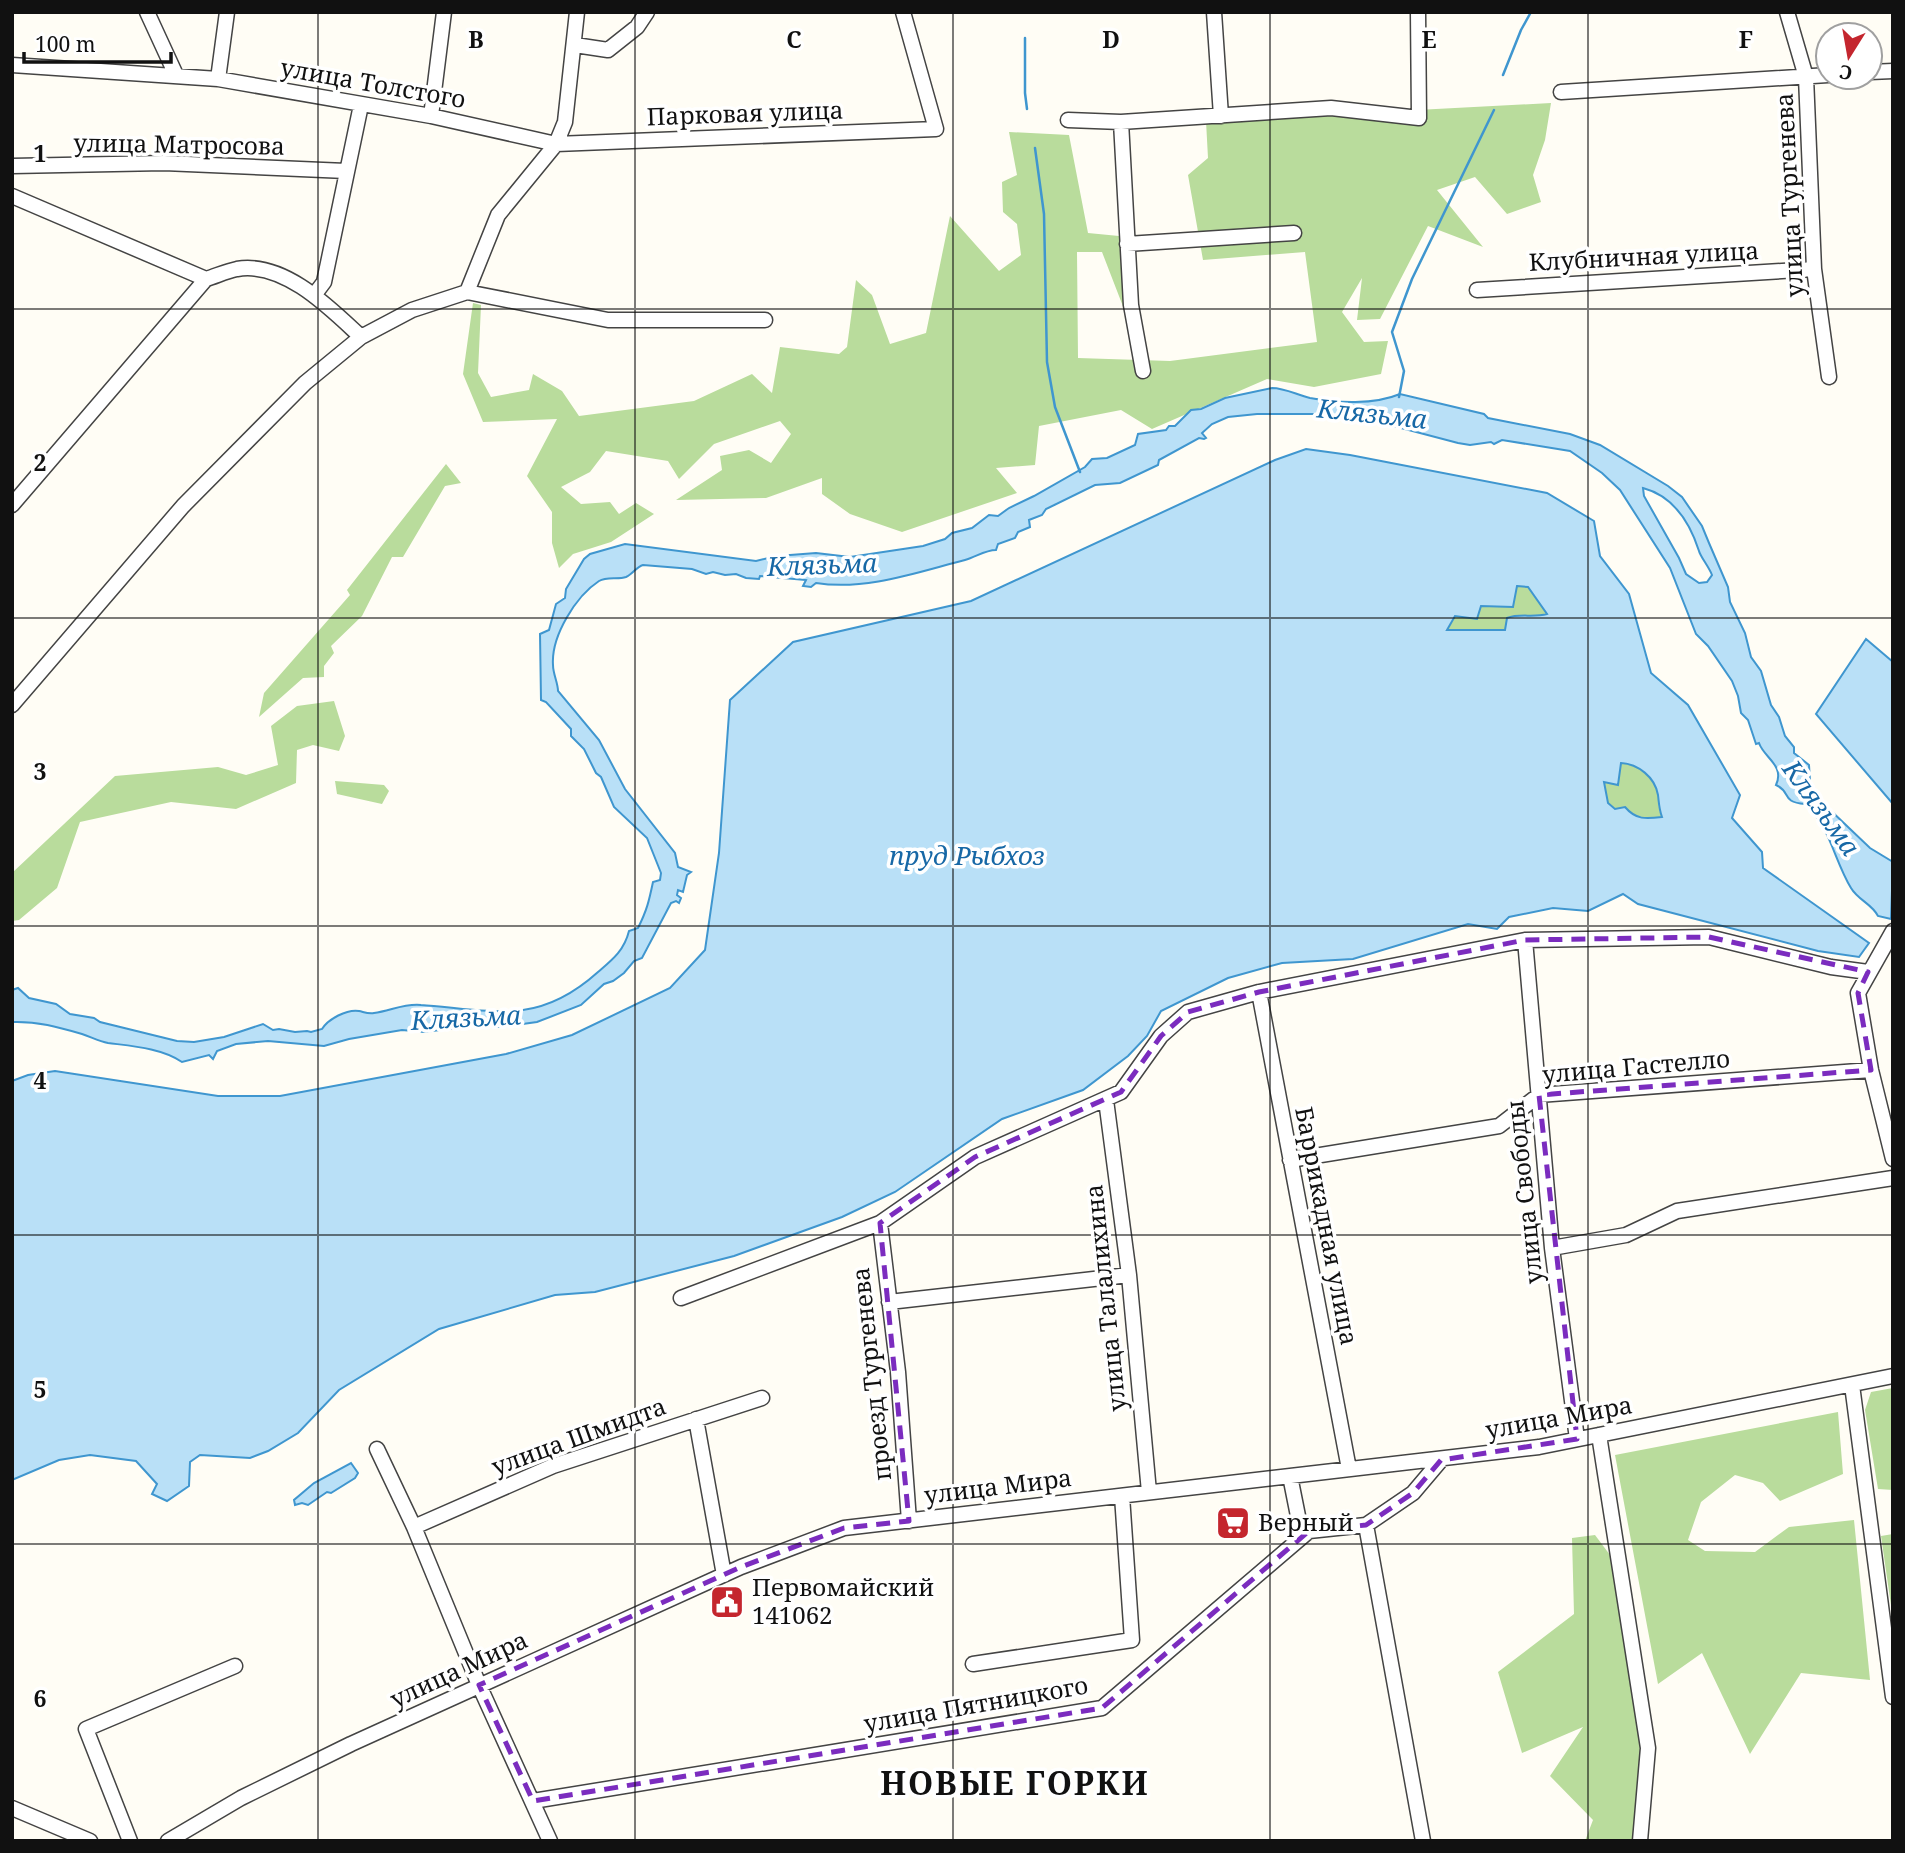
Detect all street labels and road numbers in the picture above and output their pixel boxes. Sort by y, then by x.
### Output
street label: улица Толстого [278,50,468,115]
street label: улица Тургенева [1767,92,1810,298]
street label: Парковая улица [646,93,844,132]
street label: улица Матросова [73,125,285,162]
street label: Клубничная улица [1528,233,1760,278]
street label: улица Гастелло [1541,1041,1731,1090]
street label: улица Свободы [1497,1099,1550,1286]
street label: Баррикадная улица [1288,1104,1367,1348]
street label: улица Талалихина [1076,1183,1133,1413]
street label: проезд Тургенева [843,1266,898,1482]
street label: улица Мира [1483,1387,1635,1446]
street label: улица Шмидта [487,1389,670,1482]
street label: улица Мира [922,1460,1073,1511]
street label: улица Мира [384,1622,533,1715]
street label: улица Пятницкого [861,1668,1090,1739]

